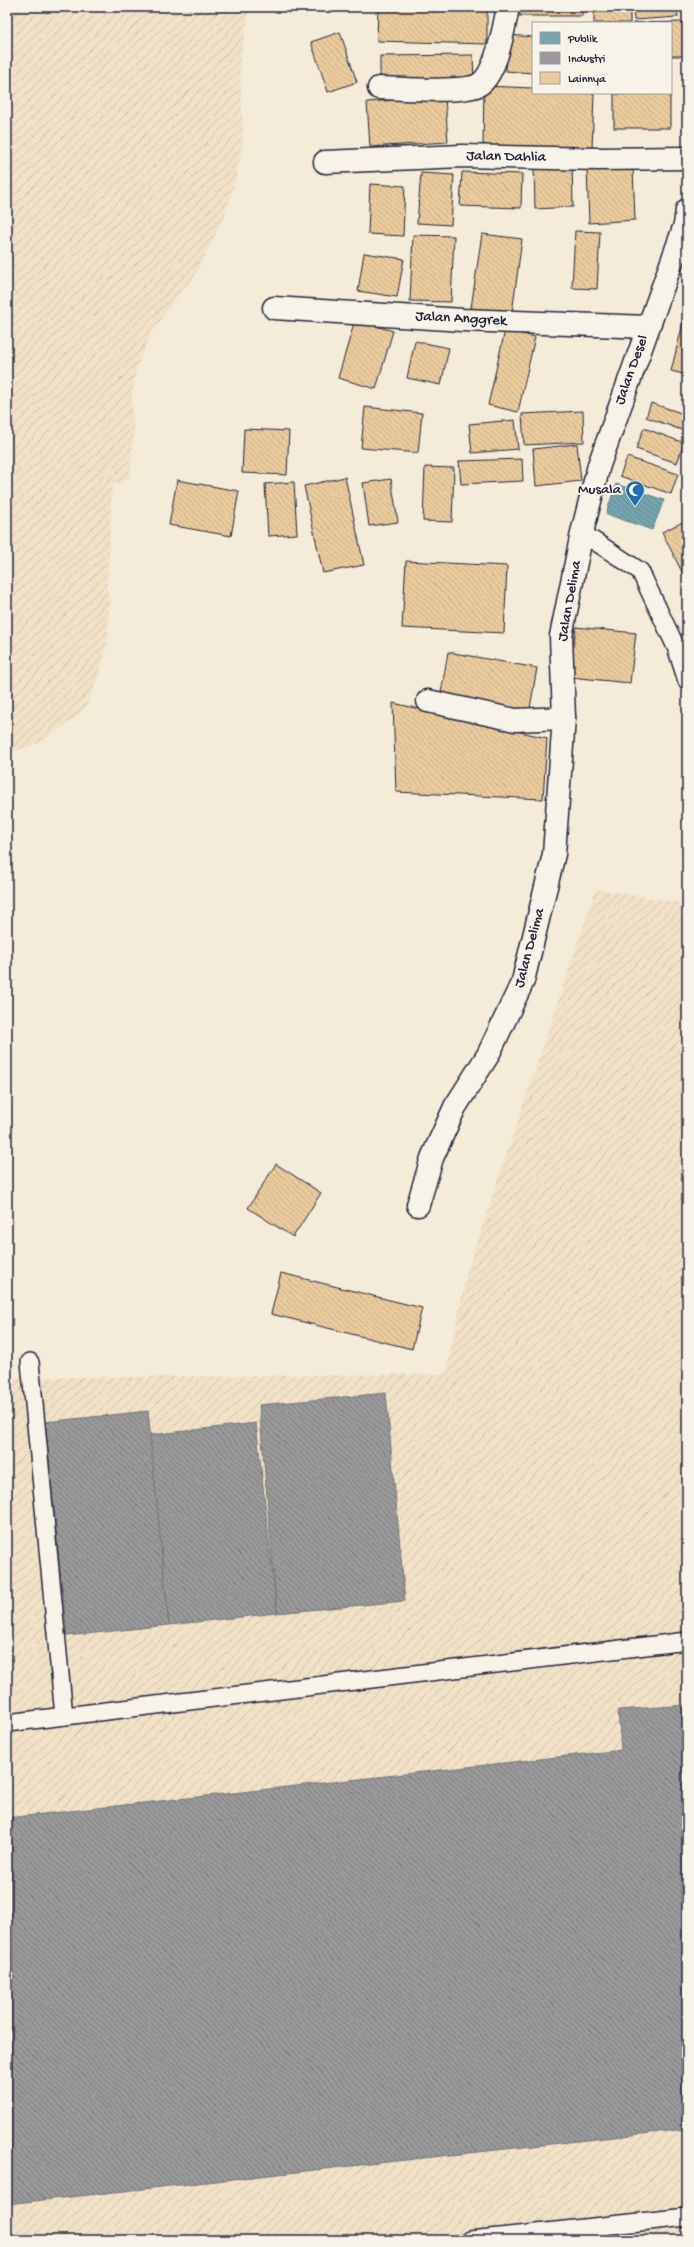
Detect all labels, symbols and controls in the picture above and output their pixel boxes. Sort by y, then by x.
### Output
legend [532,22,672,94]
text: Publik [567,33,599,47]
text: Industri [568,53,606,67]
text: Lainnya [568,73,606,87]
street label: Jalan Dahlia [466,147,547,167]
street label: Jalan Anggrek [415,308,508,330]
street label: Jalan Desel [611,333,653,407]
mosque icon: Musala [624,479,646,507]
place label: Musala [578,481,622,499]
street label: Jalan Delima [554,559,586,643]
street label: Jalan Delima [511,906,549,990]

